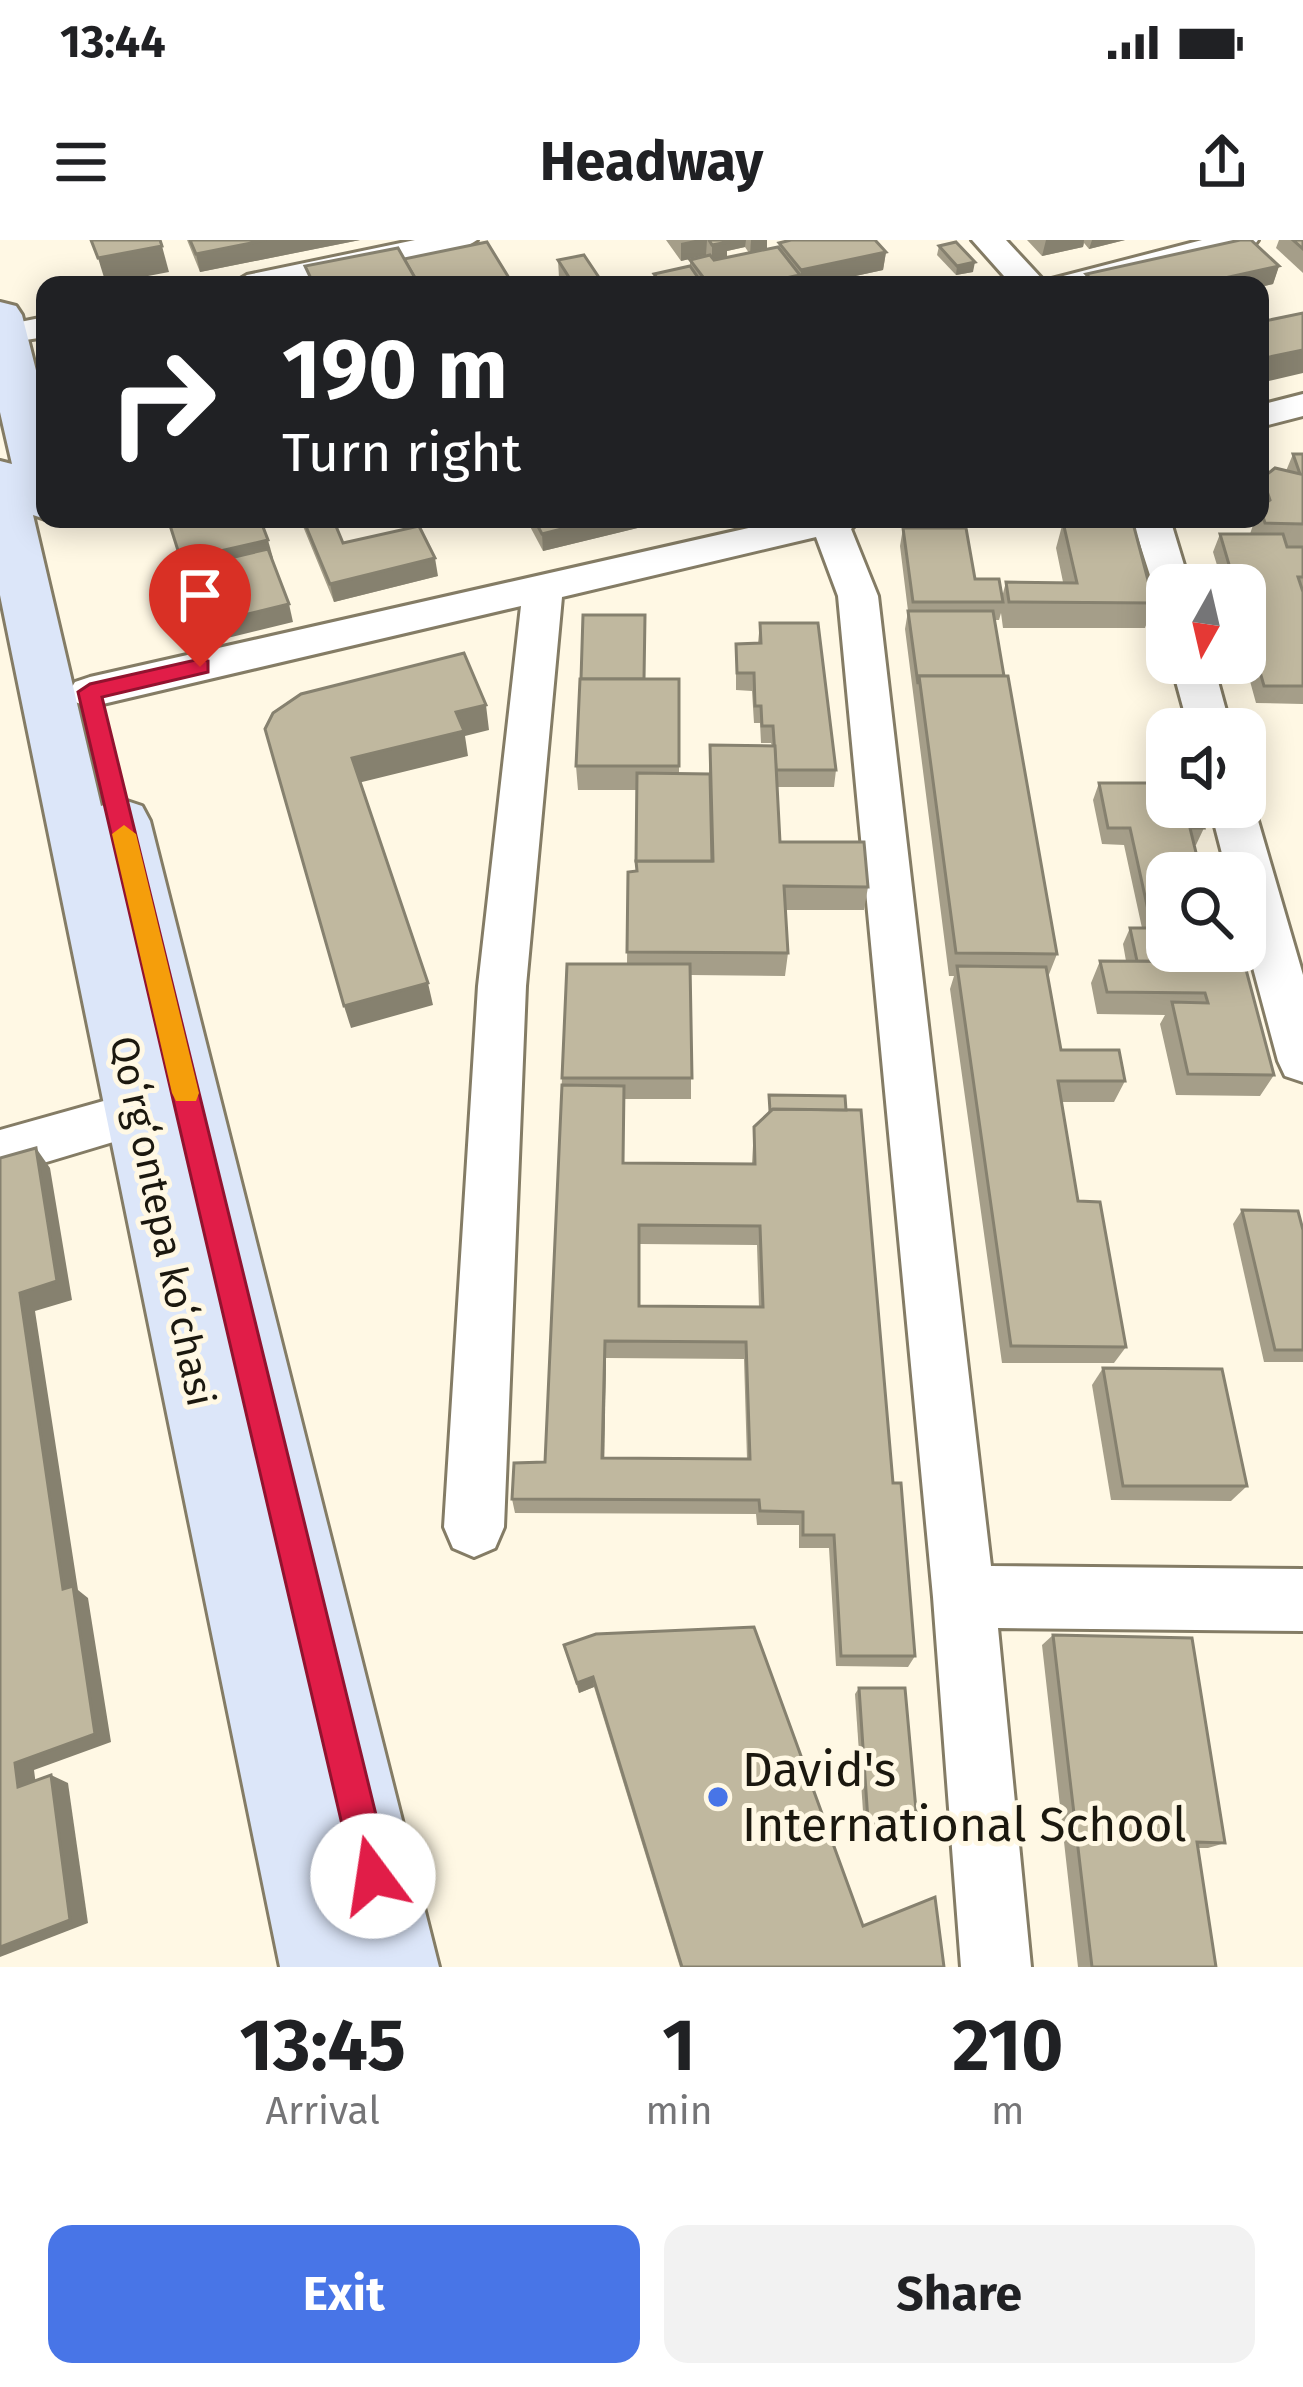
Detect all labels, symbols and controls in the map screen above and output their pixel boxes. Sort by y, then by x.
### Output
text: 13:44 [60,15,166,69]
icon: menu [48,129,114,195]
icon: share [1189,129,1255,195]
text: Headway [540,130,763,194]
text: 190 m [282,319,508,420]
icon: right [84,324,240,480]
text: Turn right [282,421,521,485]
pin [149,544,251,667]
icon: arrive [167,562,233,628]
north arrow [1146,564,1266,684]
map controls [1146,564,1266,972]
button: sound [1146,708,1266,828]
button: search [1146,852,1266,972]
street label: Qoʻrgʻontepa koʻchasi [100,1032,224,1410]
place label: David's International School [742,1741,1187,1854]
marker: David's International School [705,1784,731,1810]
position arrow [310,1813,436,1939]
text: 13:45 [240,2003,406,2089]
text: 1 [662,2003,696,2089]
text: 210 [952,2003,1063,2089]
text: Arrival [266,2088,380,2134]
text: min [645,2088,713,2134]
text: m [991,2088,1025,2134]
button: Exit [48,2225,640,2363]
button: Share [664,2225,1255,2363]

